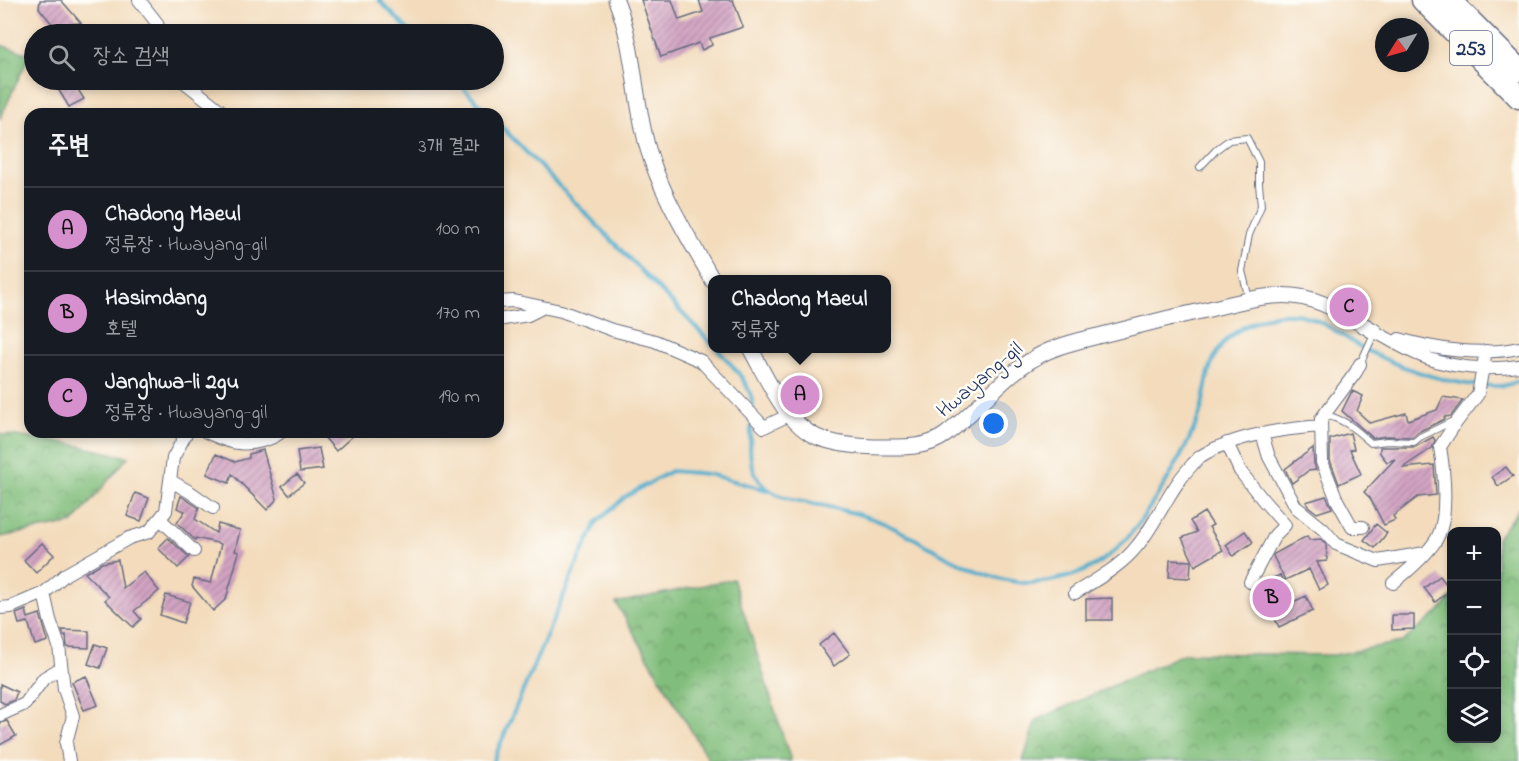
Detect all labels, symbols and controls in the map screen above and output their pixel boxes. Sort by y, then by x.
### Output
north arrow [1375,18,1429,72]
search box [24,24,504,90]
road number: 253 [1450,31,1492,65]
icon: search [45,41,78,74]
text: 장소 검색 [93,41,169,73]
text: 주변 [48,128,90,166]
text: 3개 결과 [418,133,480,162]
text: Chadong Maeul [105,199,241,231]
text: A [61,215,74,244]
text: 100 m [436,215,480,244]
text: 정류장 · Hwayang-gil [105,231,267,260]
popup [708,275,891,353]
text: Hasimdang [105,283,207,315]
text: Chadong Maeul [732,284,867,316]
pin: C [1330,284,1368,330]
text: B [61,299,74,328]
text: 170 m [436,299,480,328]
text: 호텔 [105,315,137,344]
text: 정류장 [732,316,780,345]
street label: Hwayang-gil [931,335,1031,427]
text: Janghwa-li 2gu [105,367,239,399]
pin: A [780,372,820,418]
text: C [62,383,73,412]
text: 190 m [438,383,480,412]
text: 정류장 · Hwayang-gil [105,399,267,428]
your location [979,409,1008,438]
map controls [1447,527,1501,743]
button: + [1447,527,1501,581]
pin: B [1252,576,1292,620]
button: − [1447,581,1501,635]
button: locate [1447,635,1501,689]
button: layers [1447,689,1501,743]

